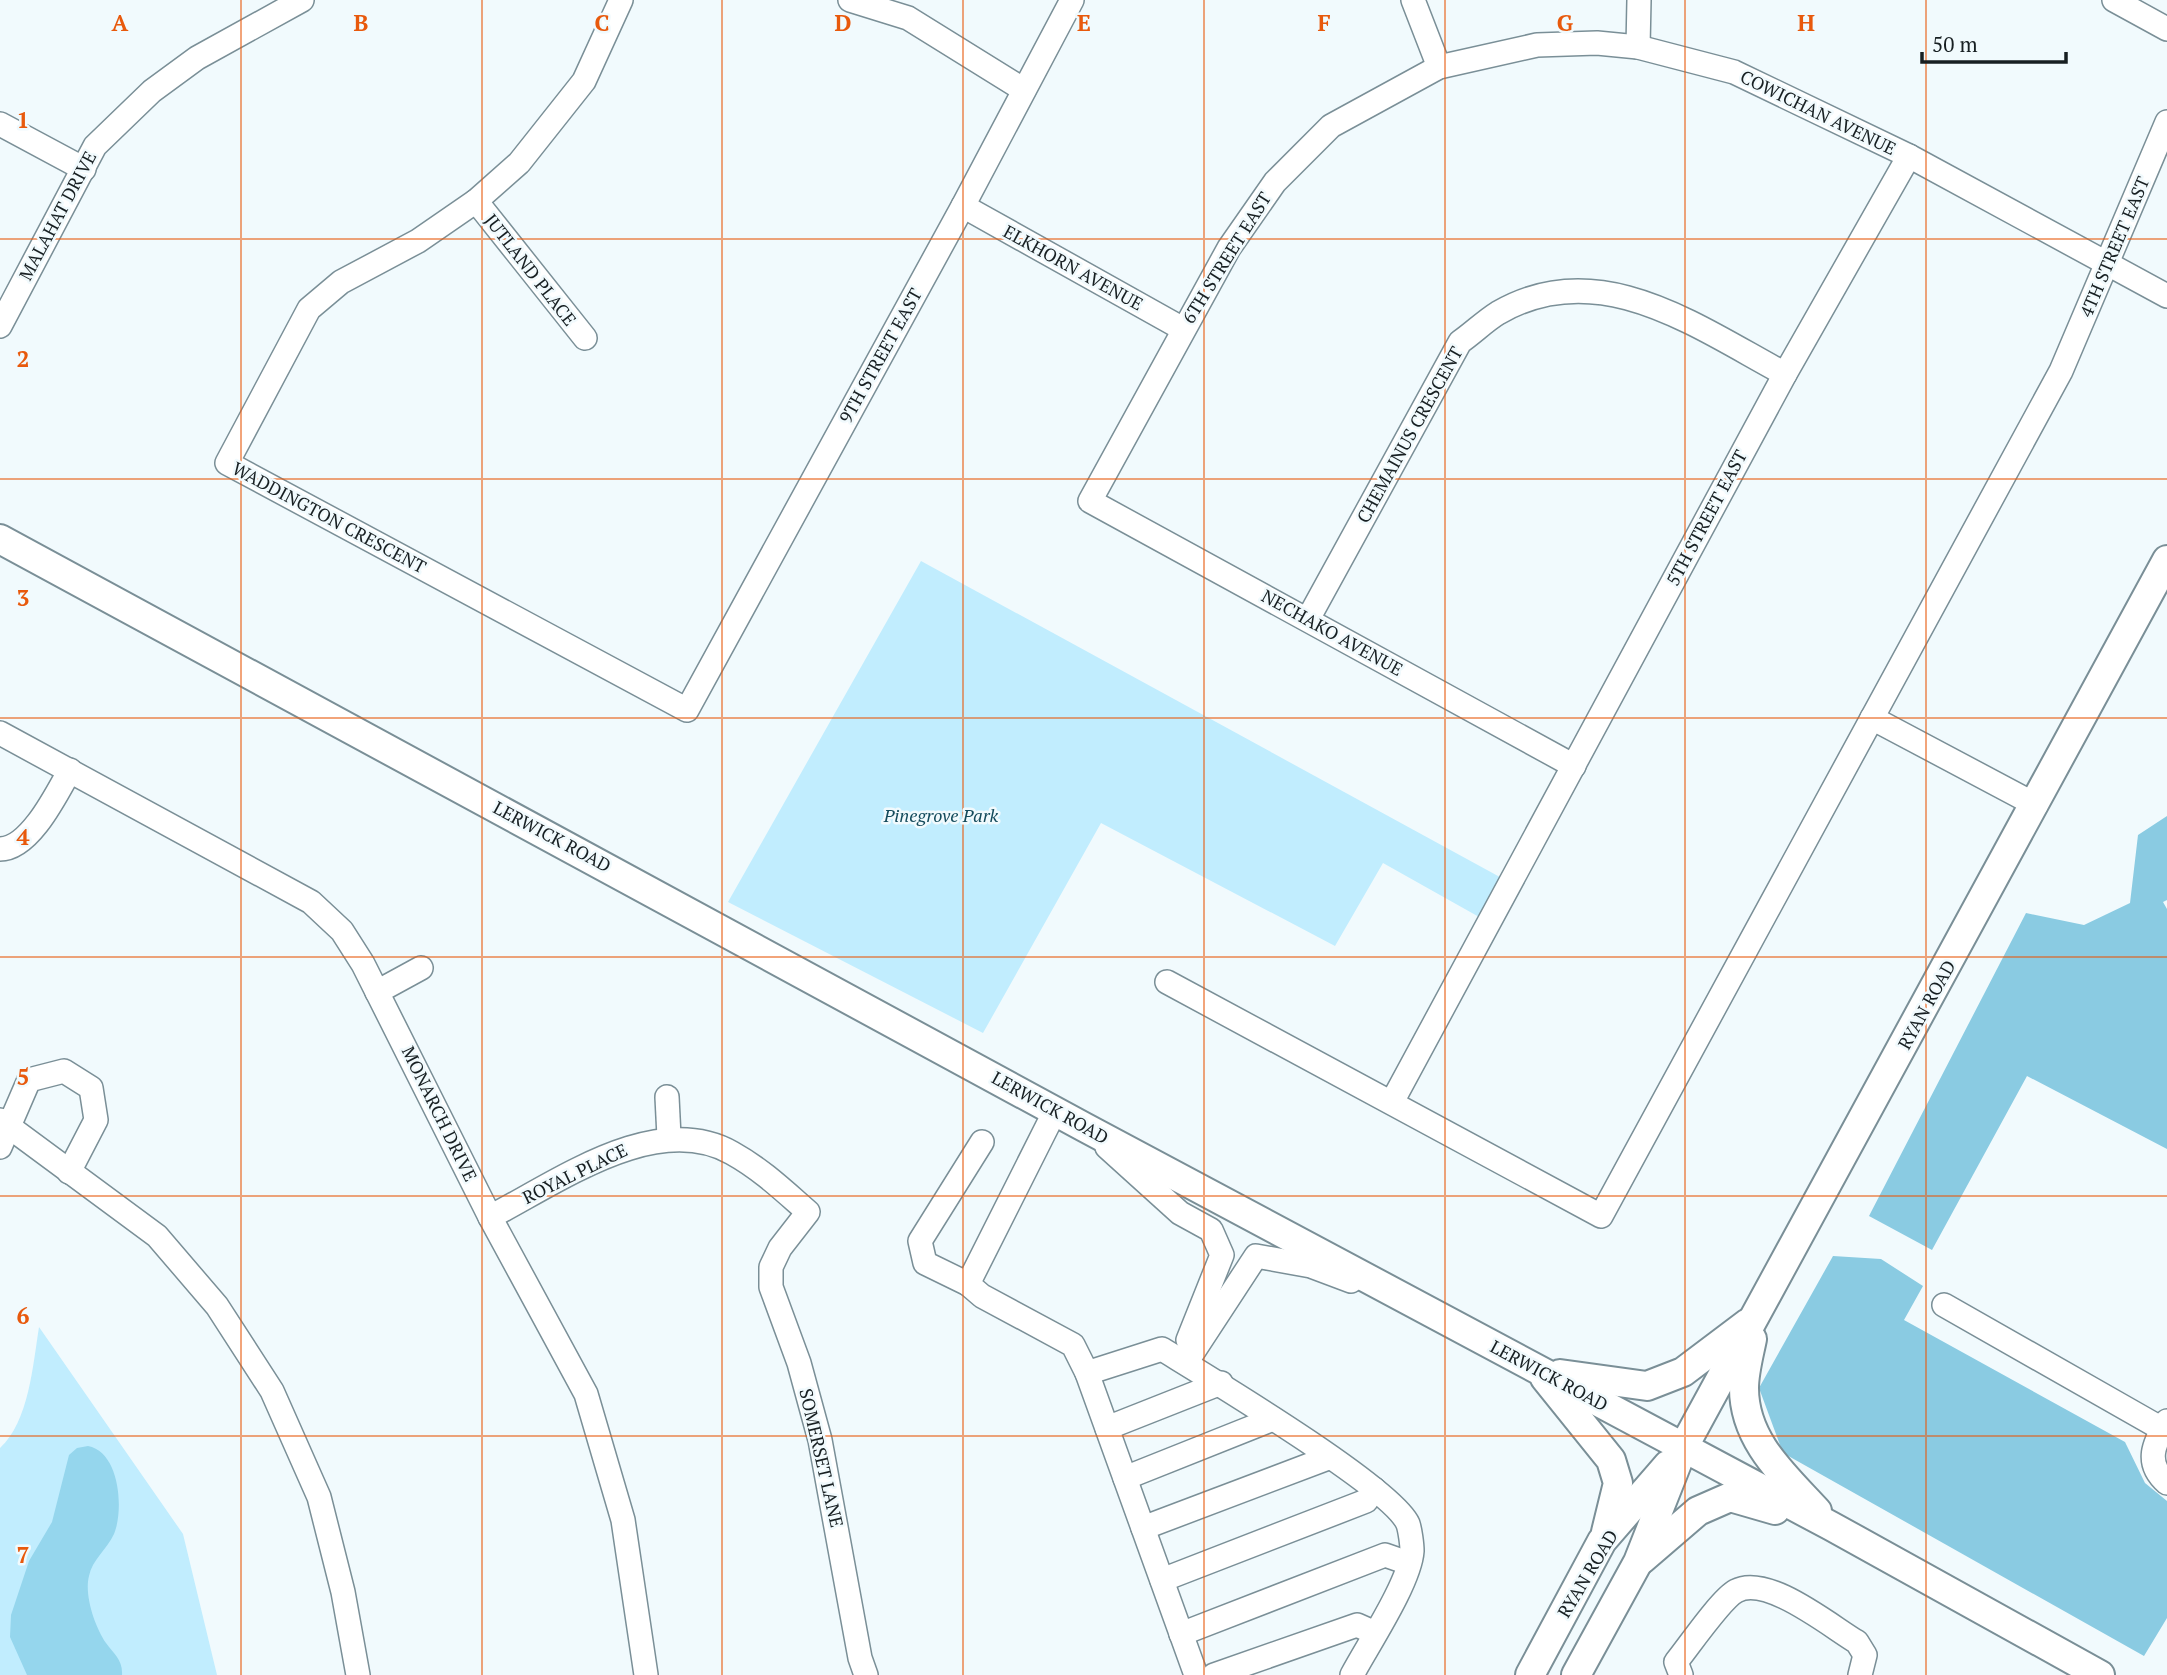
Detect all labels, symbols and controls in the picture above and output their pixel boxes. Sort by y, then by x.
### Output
text: A [112,7,129,38]
text: B [354,7,369,38]
text: C [595,7,610,38]
text: D [835,7,852,38]
text: E [1077,7,1091,38]
text: F [1317,7,1331,38]
text: G [1557,7,1574,38]
text: H [1797,7,1815,38]
scale bar [1922,21,2066,65]
text: 50 m [1932,30,1978,58]
street label: COWICHAN AVENUE [1737,64,1900,160]
text: 1 [17,104,30,135]
street label: MALAHAT DRIVE [13,147,101,284]
street label: 4TH STREET EAST [2074,173,2155,321]
street label: 6TH STREET EAST [1176,187,1276,328]
street label: JUTLAND PLACE [480,208,582,330]
street label: ELKHORN AVENUE [999,219,1148,315]
street label: 9TH STREET EAST [833,284,927,427]
street label: CHEMAINUS CRESCENT [1351,342,1468,527]
text: 2 [17,343,30,374]
street label: 5TH STREET EAST [1660,445,1752,590]
street label: WADDINGTON CRESCENT [228,456,430,578]
text: 3 [17,582,30,613]
street label: NECHAKO AVENUE [1258,583,1407,681]
street label: LERWICK ROAD [490,795,615,877]
park label: Pinegrove Park [883,803,999,827]
text: 4 [17,821,30,852]
street label: RYAN ROAD [1892,956,1960,1053]
street label: MONARCH DRIVE [397,1042,483,1185]
text: 5 [17,1061,30,1092]
street label: LERWICK ROAD [988,1065,1113,1149]
street label: ROYAL PLACE [518,1137,631,1209]
text: 6 [17,1300,30,1331]
street label: LERWICK ROAD [1487,1334,1612,1416]
street label: SOMERSET LANE [794,1386,850,1530]
street label: RYAN ROAD [1552,1525,1623,1622]
text: 7 [17,1539,30,1570]

